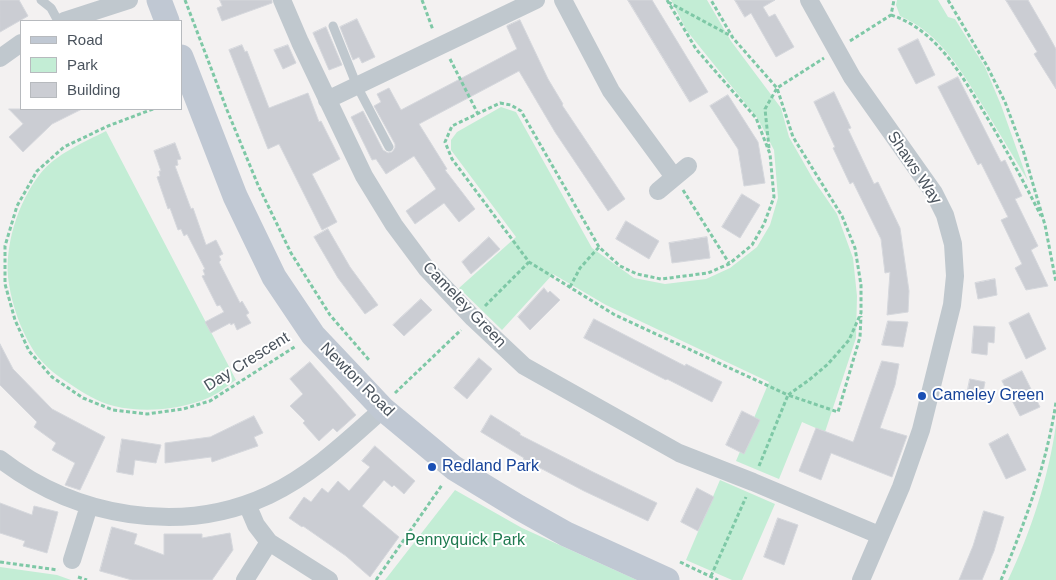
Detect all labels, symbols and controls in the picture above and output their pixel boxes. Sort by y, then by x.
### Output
legend [20,20,182,110]
text: Road [67,31,103,48]
text: Park [67,56,98,73]
text: Building [67,81,120,98]
street label: Shaws Way [883,128,945,208]
street label: Cameley Green [418,258,510,352]
street label: Day Crescent [201,328,293,396]
street label: Newton Road [316,339,398,421]
place label: Cameley Green [932,386,1044,406]
marker: Cameley Green [916,390,928,402]
place label: Redland Park [442,457,539,477]
marker: Redland Park [426,461,438,473]
park label: Pennyquick Park [405,531,525,551]

